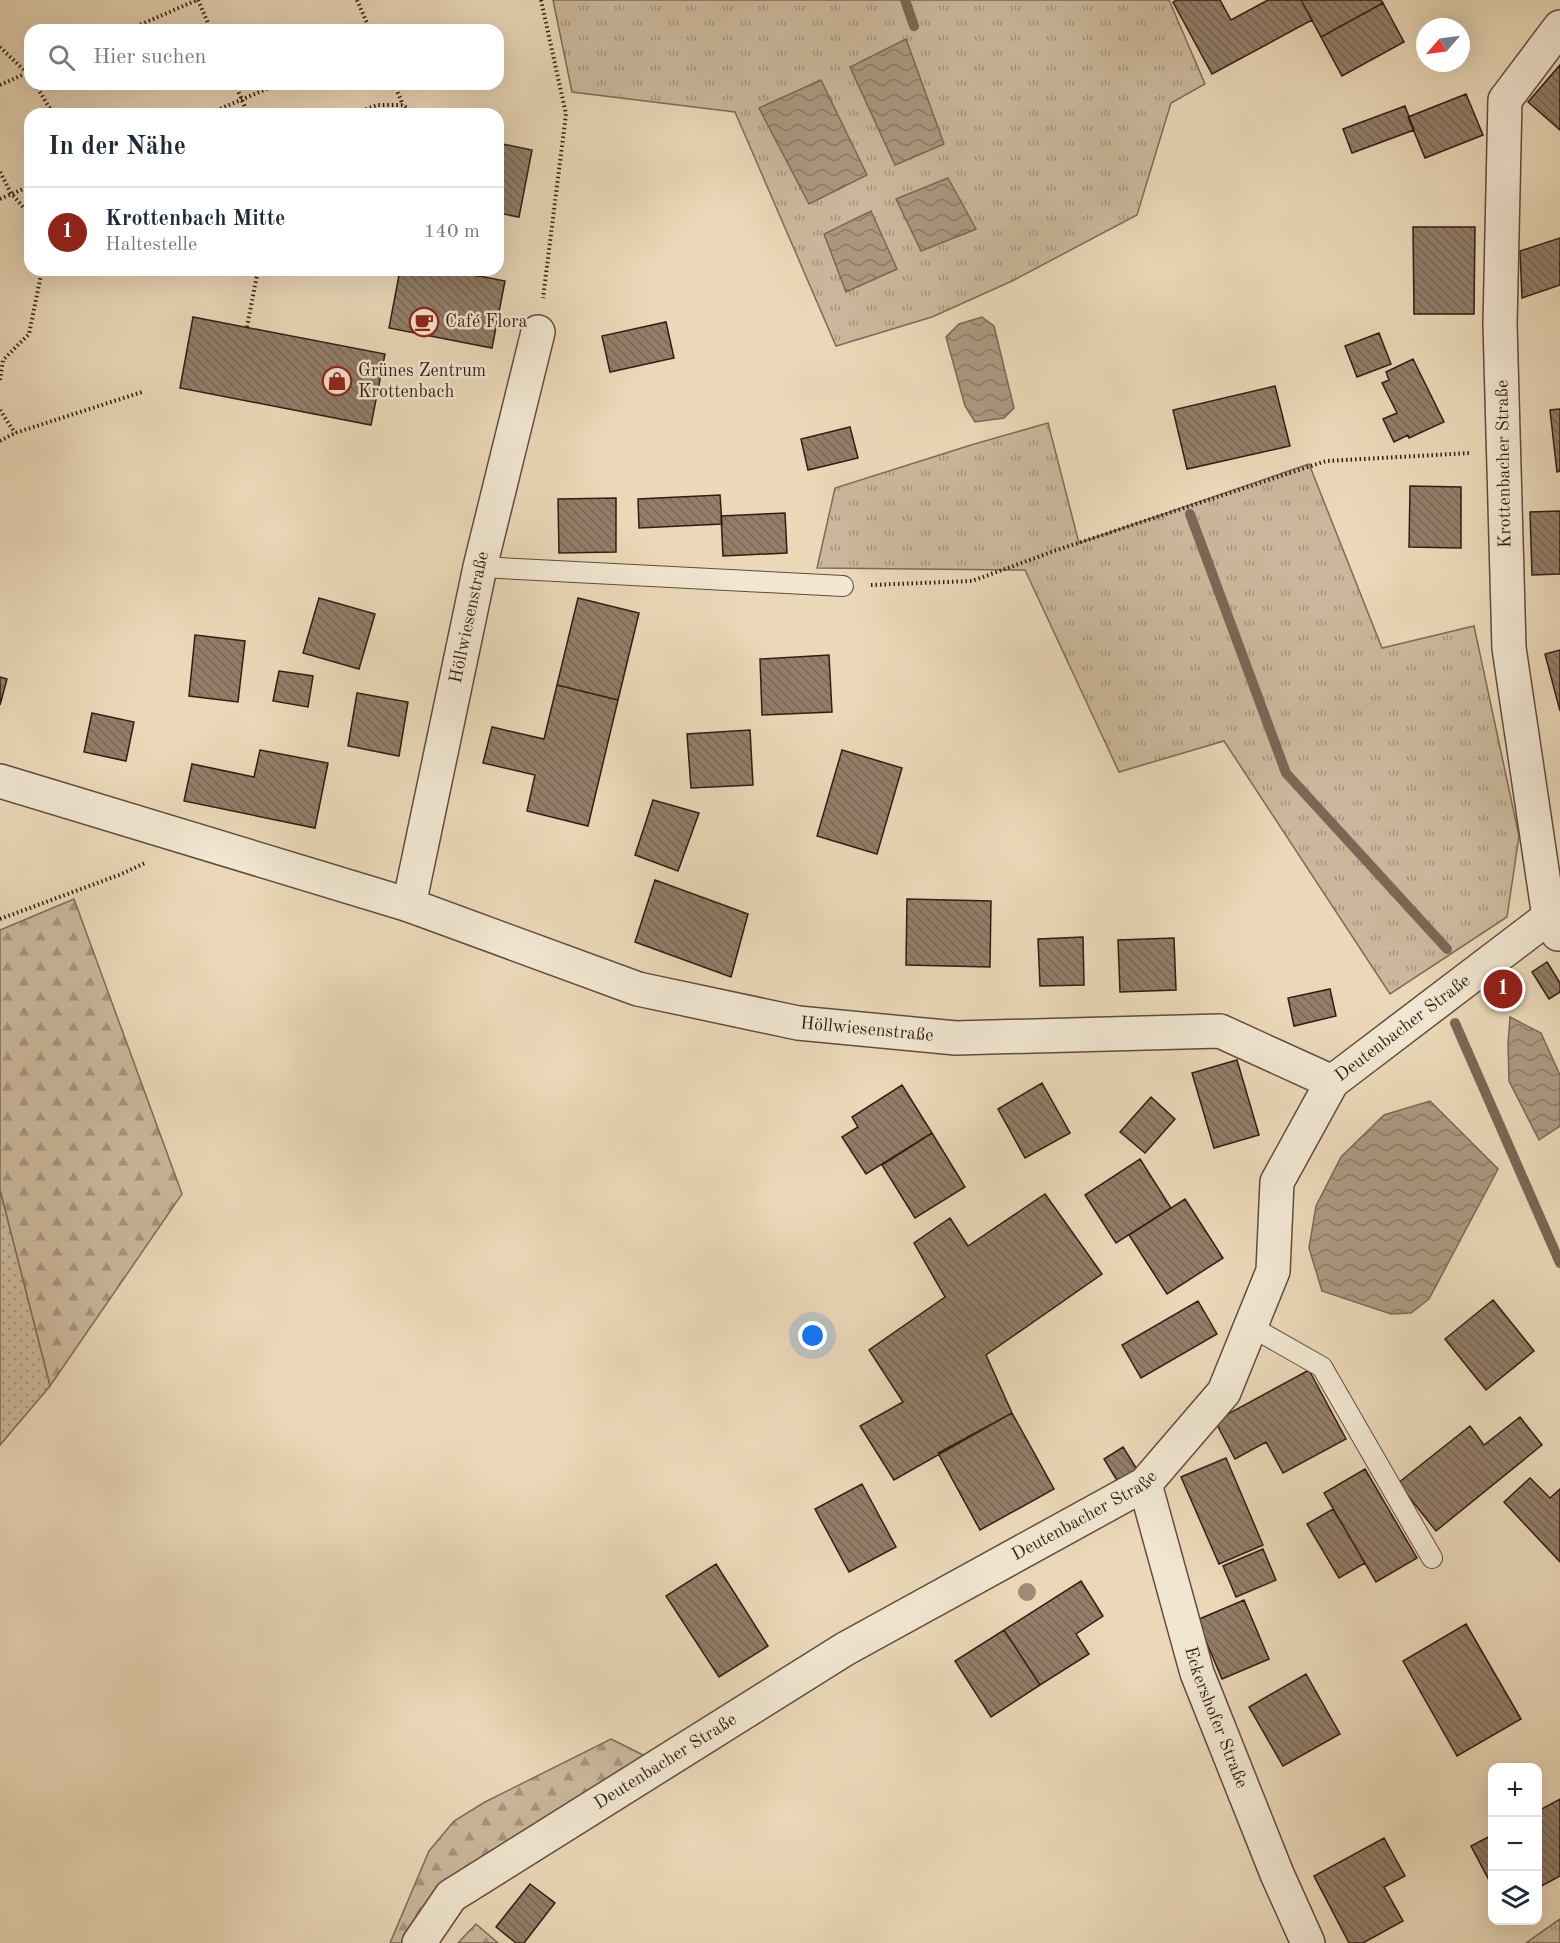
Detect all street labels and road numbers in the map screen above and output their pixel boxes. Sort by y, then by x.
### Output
street label: Krottenbacher Straße [1494,380,1514,548]
street label: Höllwiesenstraße [447,550,492,685]
street label: Deutenbacher Straße [1332,971,1473,1085]
street label: Höllwiesenstraße [799,1014,934,1045]
street label: Deutenbacher Straße [1009,1468,1161,1564]
street label: Eckershofer Straße [1181,1645,1251,1791]
street label: Deutenbacher Straße [591,1710,740,1813]

